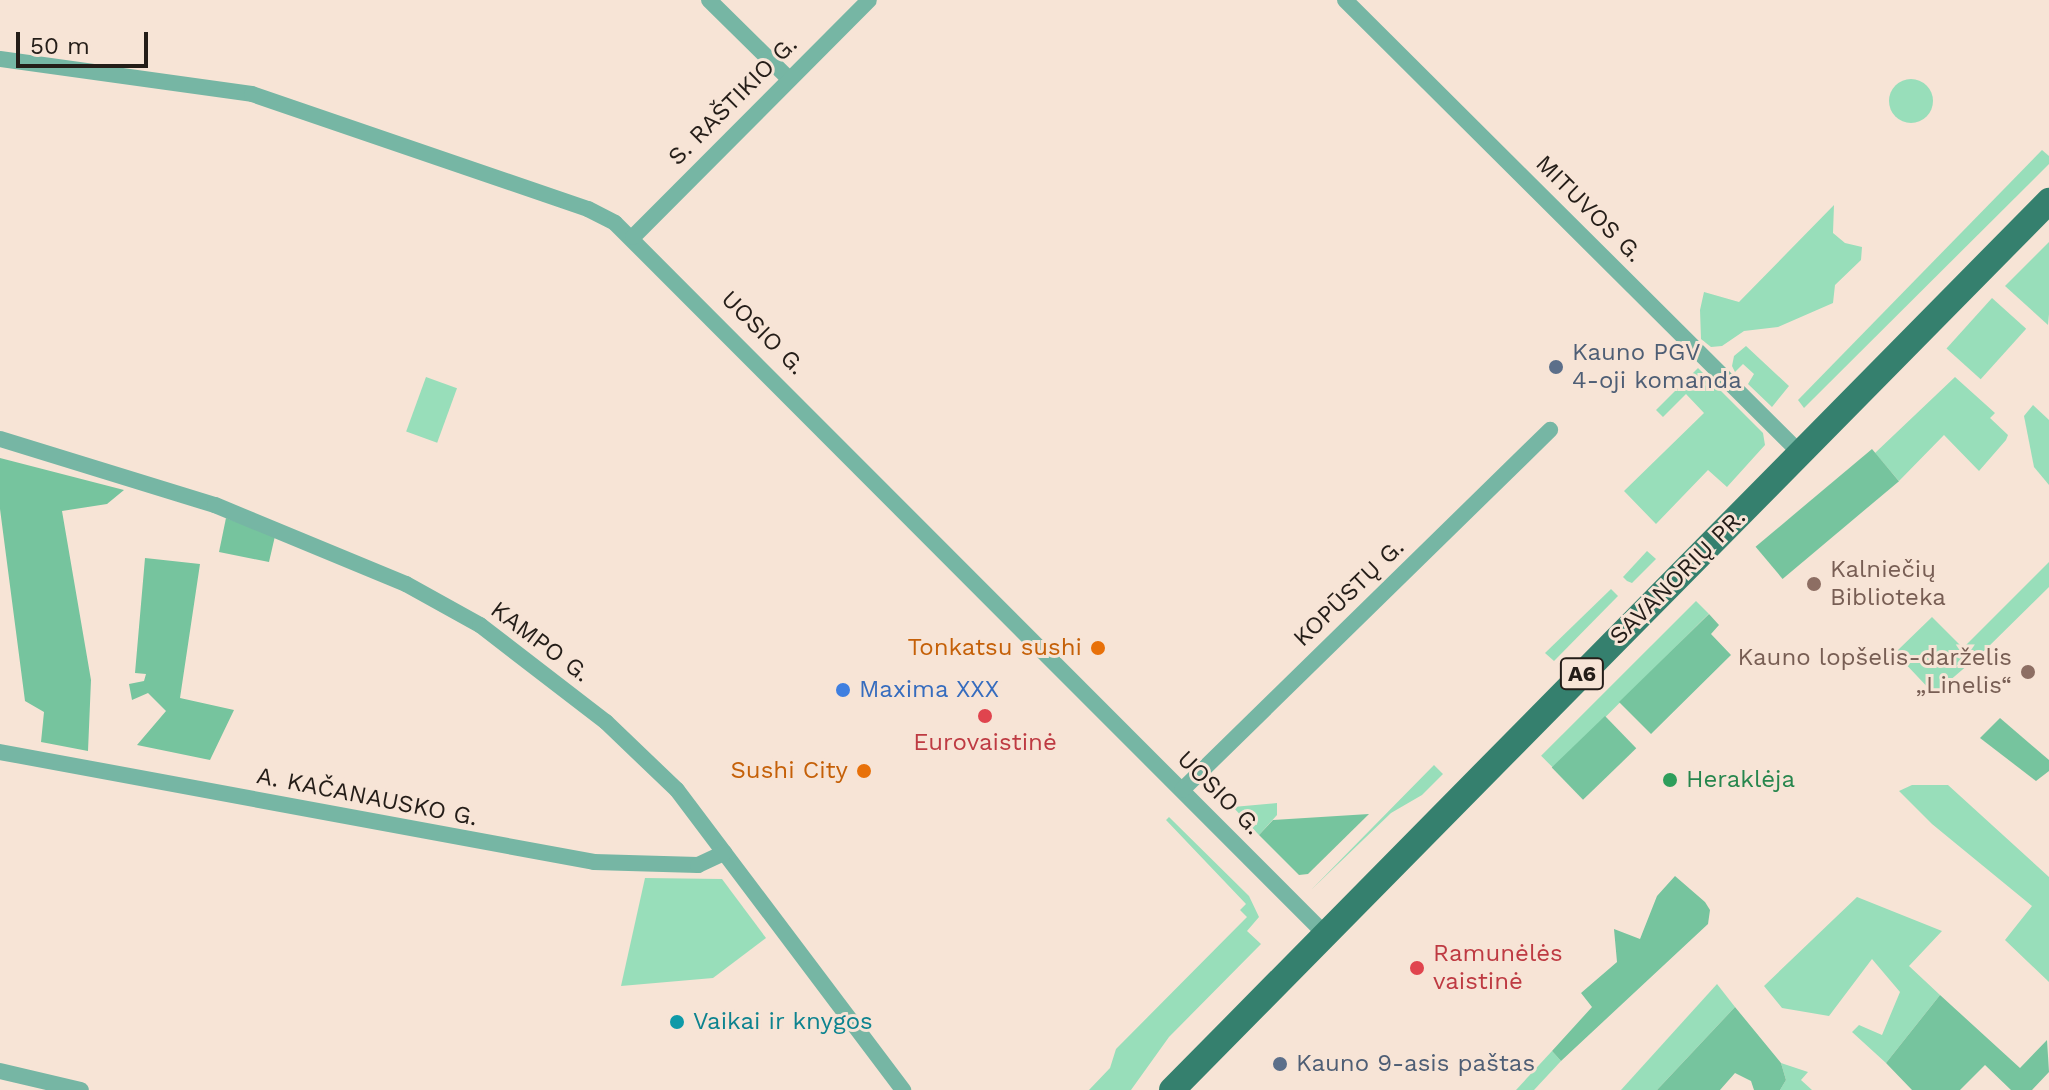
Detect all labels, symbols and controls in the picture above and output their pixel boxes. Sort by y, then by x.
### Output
scale bar [20,16,152,66]
street label: S. RAŠTIKIO G. [663,31,803,171]
text: 50 m [30,32,90,60]
street label: MITUVOS G. [1529,149,1649,269]
street label: UOSIO G. [715,285,811,381]
place label: Kauno PGV 4-oji komanda [1572,339,1742,395]
marker: Kauno PGV 4-oji komanda [1547,358,1565,376]
street label: SAVANORIŲ PR. [1604,503,1752,651]
street label: KOPŪSTŲ G. [1288,533,1410,653]
place label: Kalniečių Biblioteka [1830,556,1946,612]
marker: Kalniečių Biblioteka [1805,575,1823,593]
street label: KAMPO G. [485,595,595,689]
place label: Tonkatsu sushi [907,634,1082,662]
marker: Tonkatsu sushi [1089,639,1107,657]
place label: Kauno lopšelis-darželis „Linelis“ [1738,644,2012,700]
road number: A6 [1558,656,1606,692]
marker: Kauno lopšelis-darželis „Linelis“ [2019,663,2037,681]
place label: Maxima XXX [859,676,1000,704]
marker: Maxima XXX [834,681,852,699]
marker: Eurovaistinė [976,707,994,725]
place label: Eurovaistinė [913,729,1057,757]
street label: UOSIO G. [1171,745,1267,841]
place label: Sushi City [731,757,848,785]
street label: A. KAČANAUSKO G. [254,761,480,833]
marker: Sushi City [855,762,873,780]
place label: Heraklėja [1686,766,1795,794]
marker: Heraklėja [1661,771,1679,789]
place label: Ramunėlės vaistinė [1433,940,1563,996]
marker: Ramunėlės vaistinė [1408,959,1426,977]
place label: Vaikai ir knygos [693,1008,873,1036]
marker: Vaikai ir knygos [668,1013,686,1031]
place label: Kauno 9-asis paštas [1296,1050,1535,1078]
marker: Kauno 9-asis paštas [1271,1055,1289,1073]

